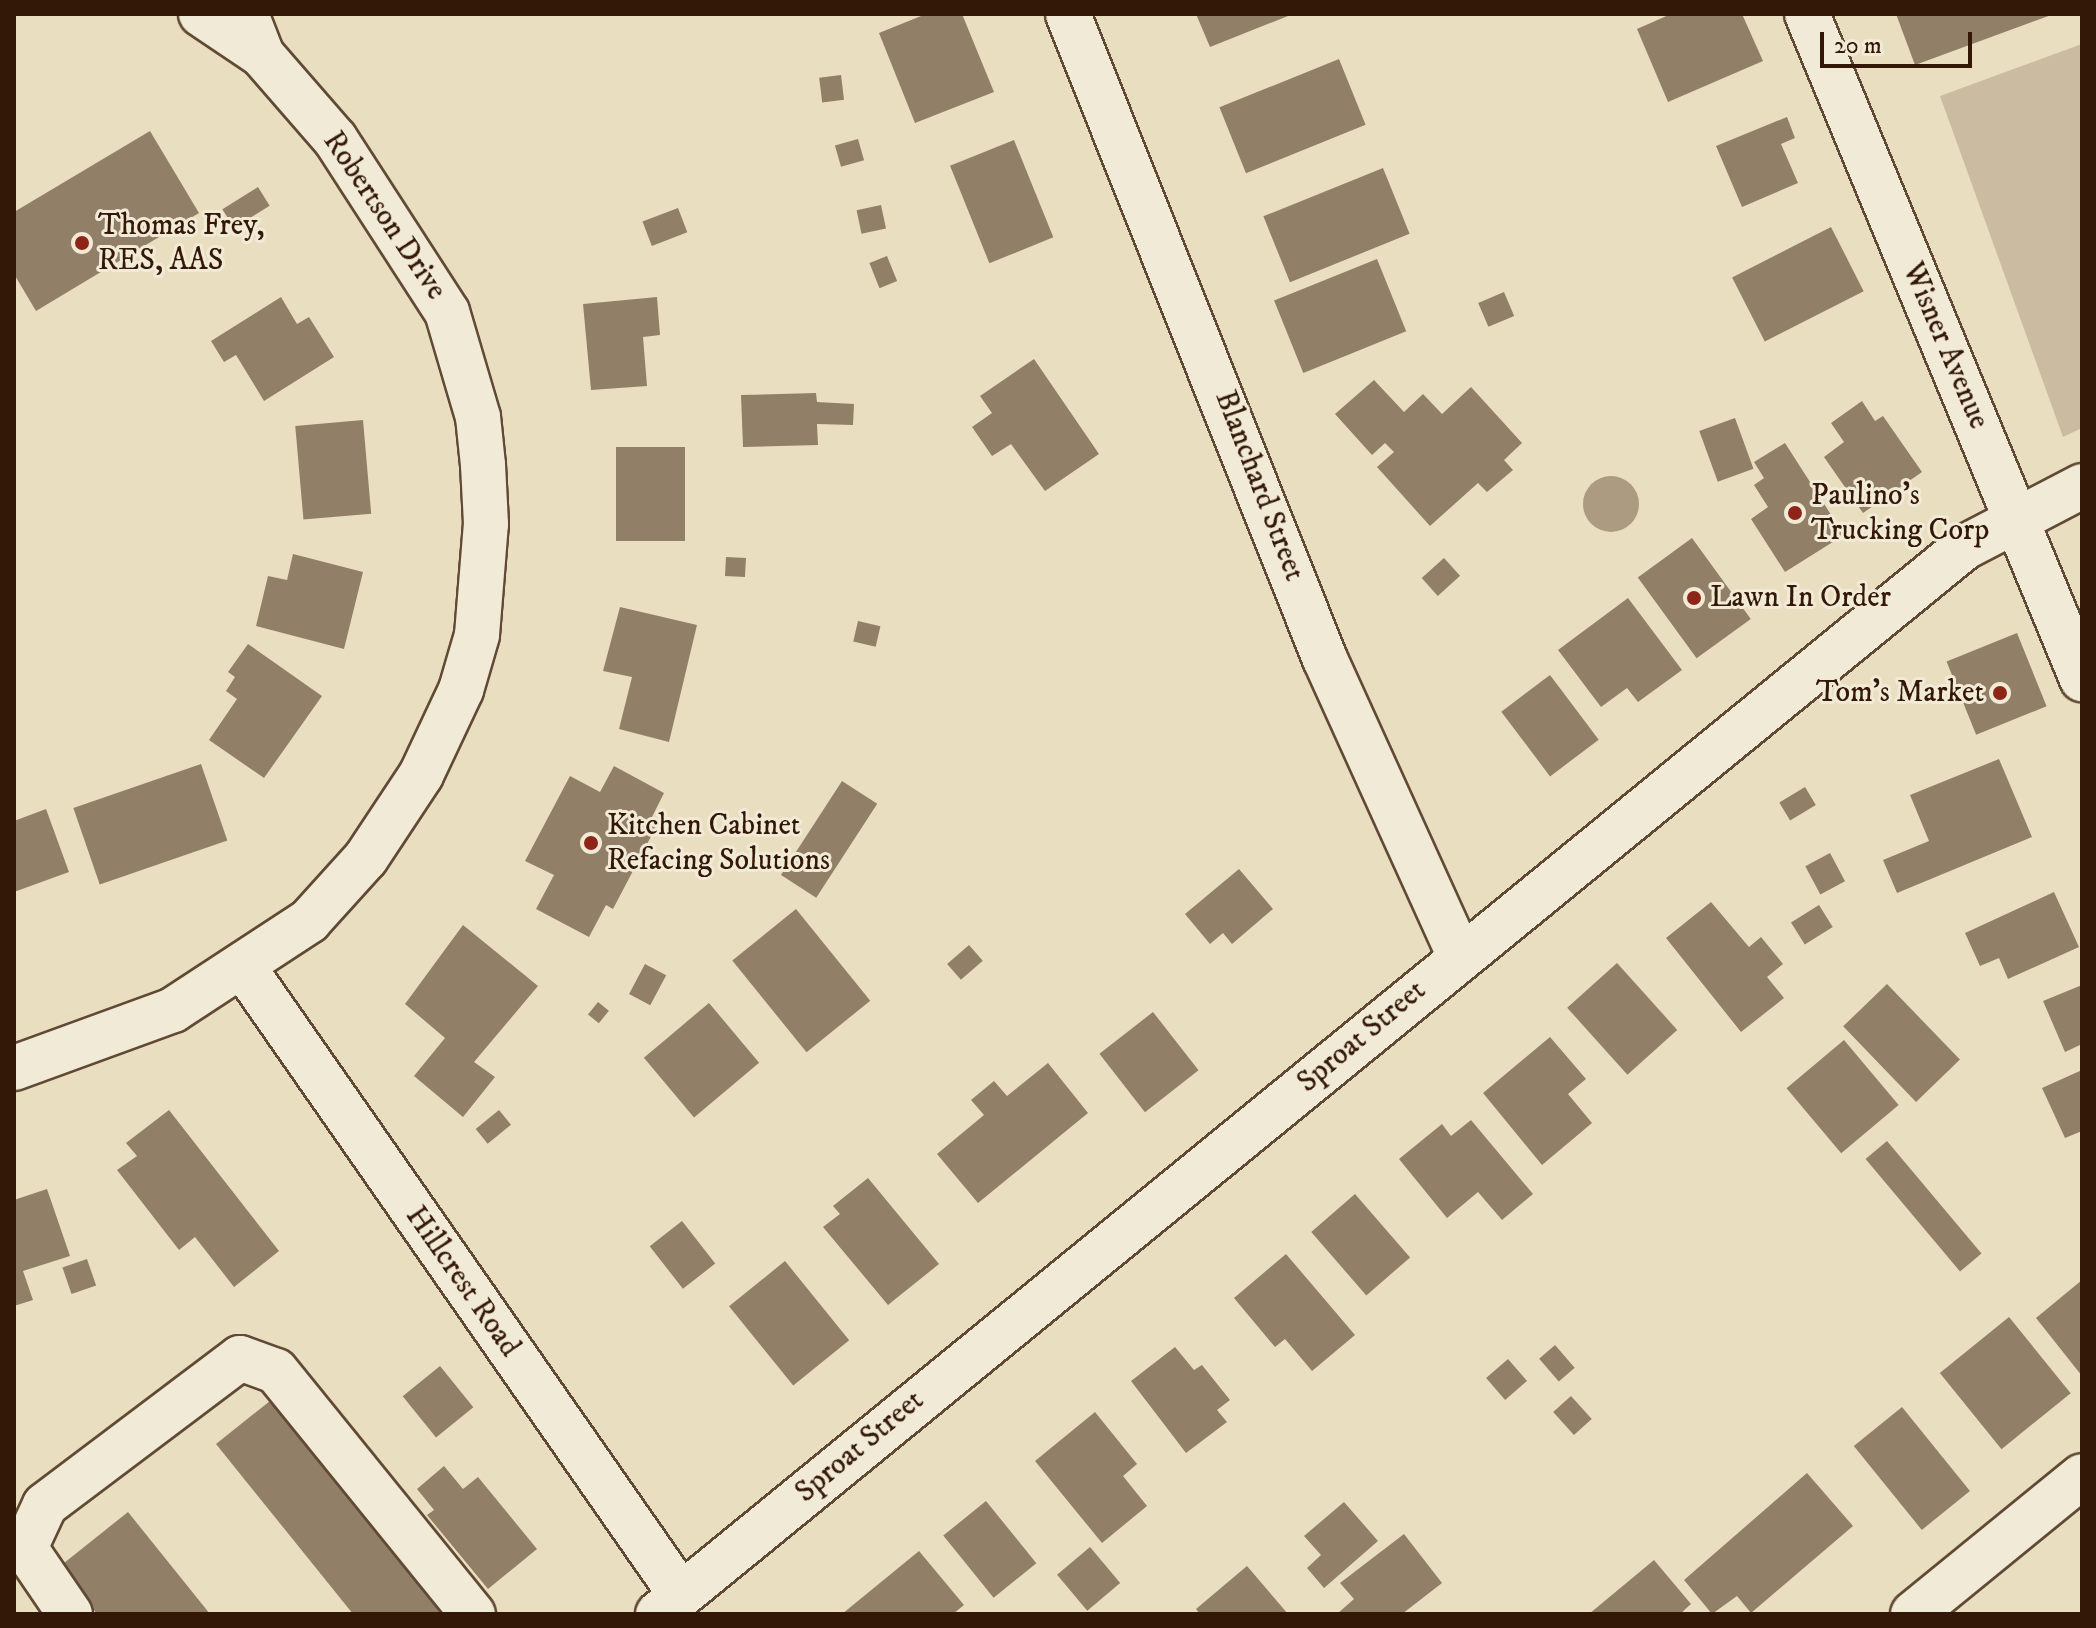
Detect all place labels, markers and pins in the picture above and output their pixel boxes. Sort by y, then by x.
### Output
place label: Thomas Frey, RES, AAS [98,208,265,278]
marker: Thomas Frey, RES, AAS [73,234,91,252]
place label: Paulino's Trucking Corp [1811,478,1989,548]
marker: Paulino's Trucking Corp [1786,504,1804,522]
place label: Lawn In Order [1710,580,1891,616]
marker: Lawn In Order [1685,589,1703,607]
place label: Tom's Market [1816,675,1984,711]
marker: Tom's Market [1991,684,2009,702]
place label: Kitchen Cabinet Refacing Solutions [607,808,830,878]
marker: Kitchen Cabinet Refacing Solutions [582,834,600,852]

